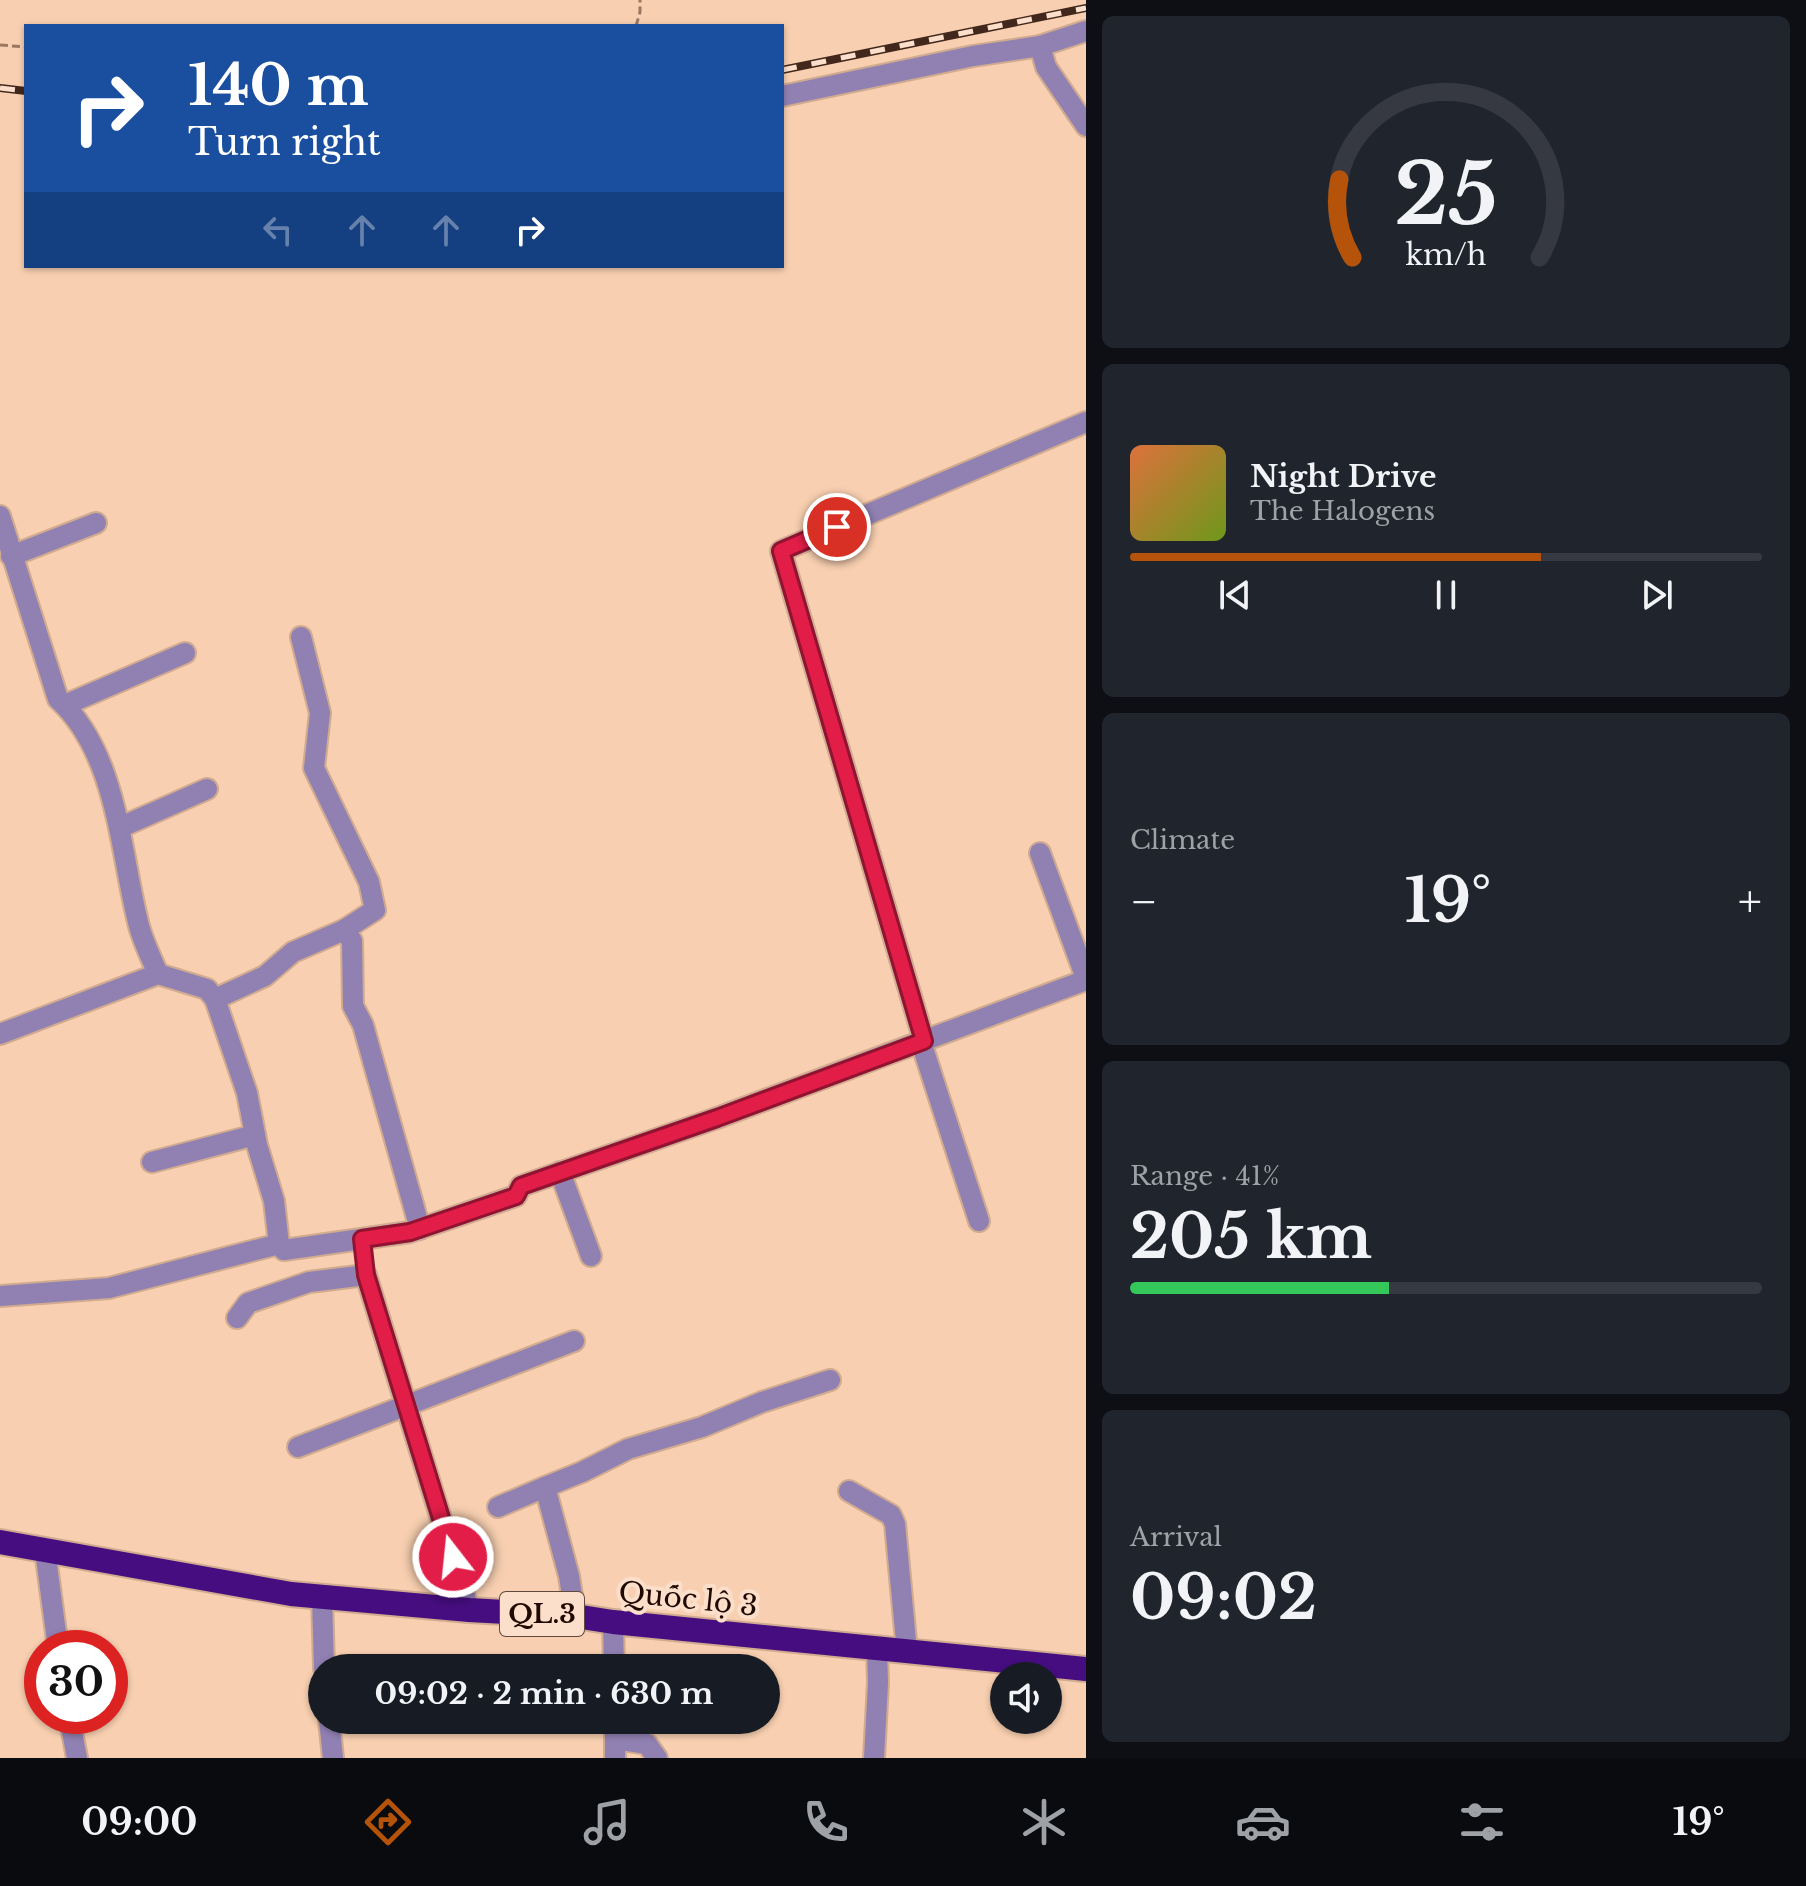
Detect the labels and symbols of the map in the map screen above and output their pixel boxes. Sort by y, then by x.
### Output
pin [803,493,871,561]
position arrow [411,1515,495,1599]
street label: Quốc lộ 3 [617,1574,759,1624]
road number: QL.3 [500,1592,584,1636]
speed limit sign: 30 [24,1630,128,1734]

